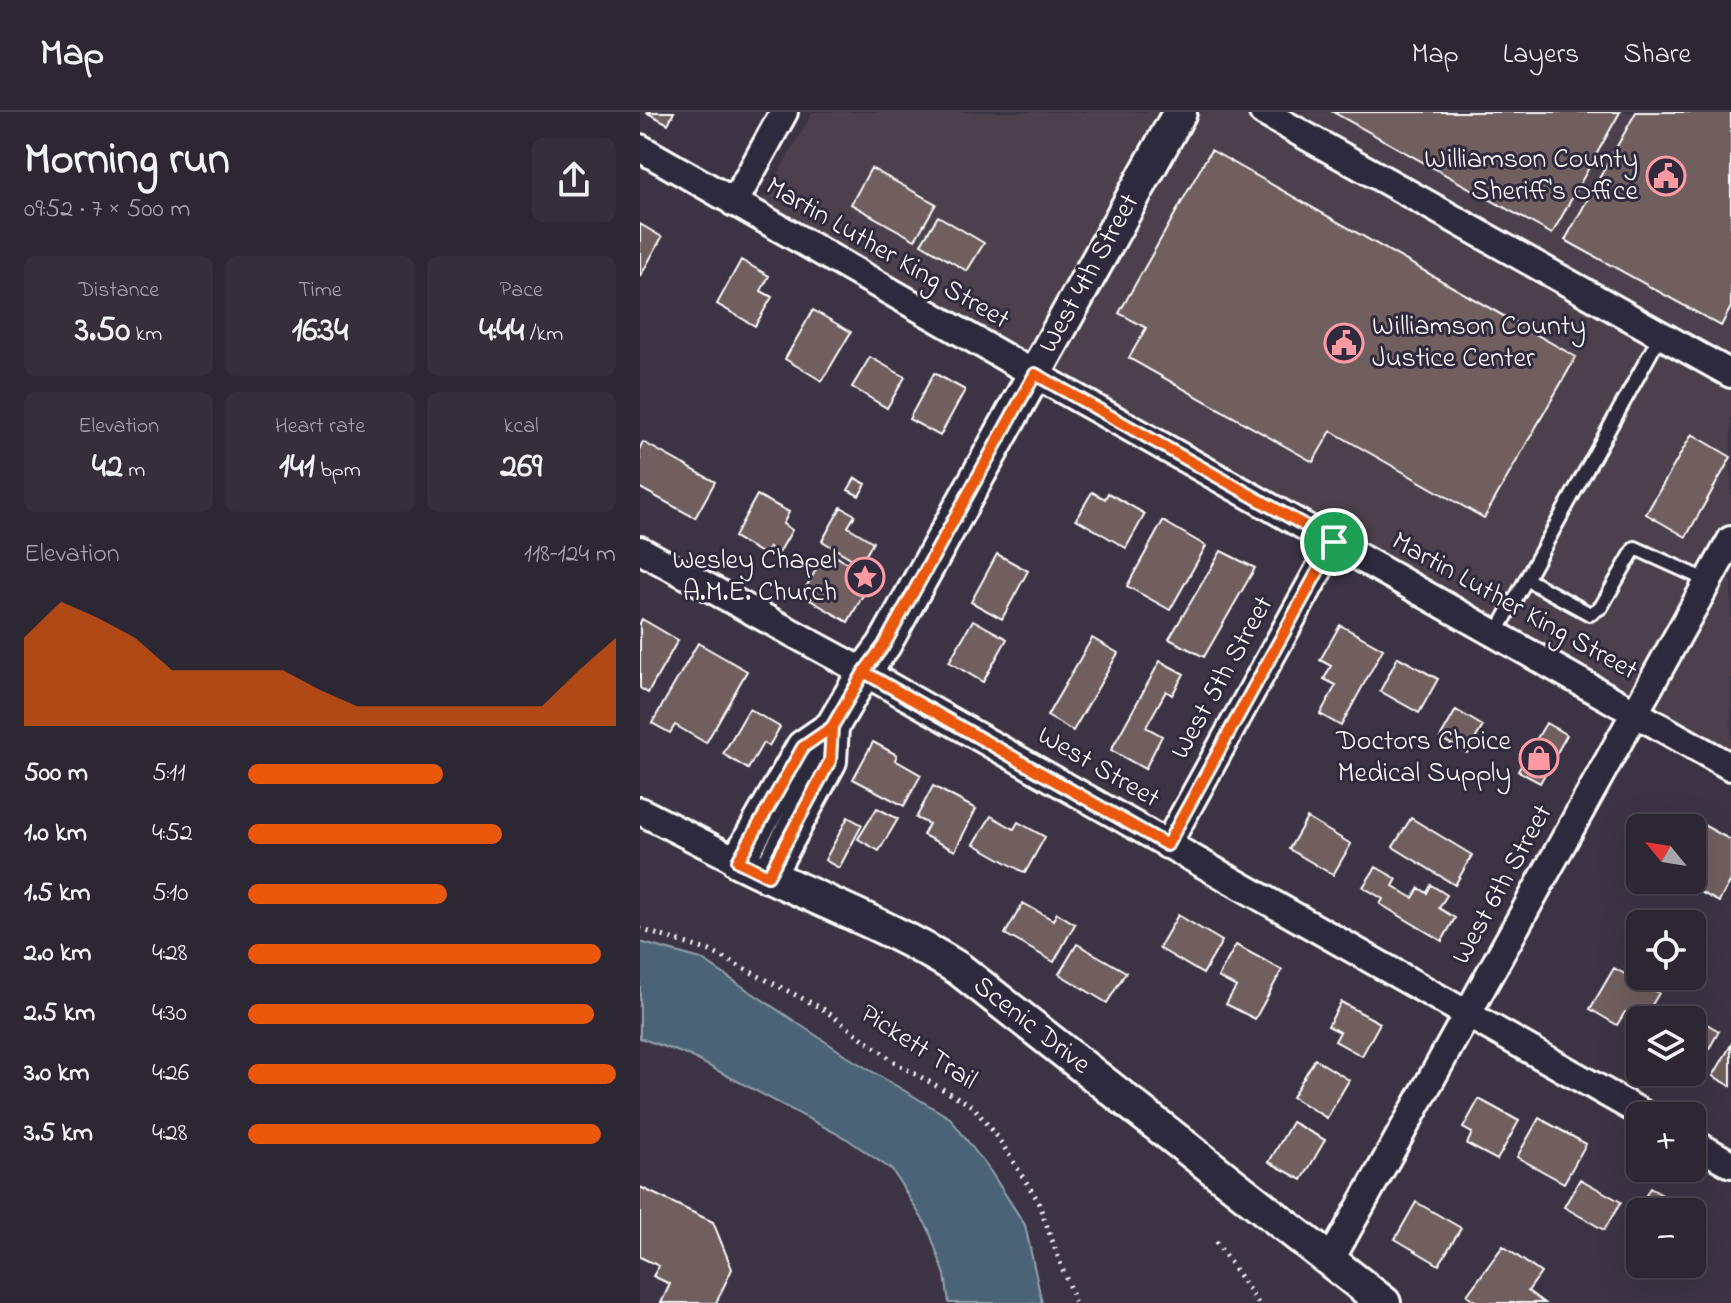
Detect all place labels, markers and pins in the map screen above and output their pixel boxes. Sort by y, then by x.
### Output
place label: Williamson County Sheriff's Office [1424,140,1638,213]
public building icon: Williamson County Sheriff's Office [1645,155,1687,197]
place label: Williamson County Justice Center [1372,307,1586,380]
public building icon: Williamson County Justice Center [1323,322,1365,364]
pin [1300,508,1368,576]
place label: Wesley Chapel A.M.E. Church [672,541,837,614]
place icon: Wesley Chapel A.M.E. Church [844,556,886,598]
place label: Doctors Choice Medical Supply [1335,722,1511,795]
shop icon: Doctors Choice Medical Supply [1518,737,1560,779]

